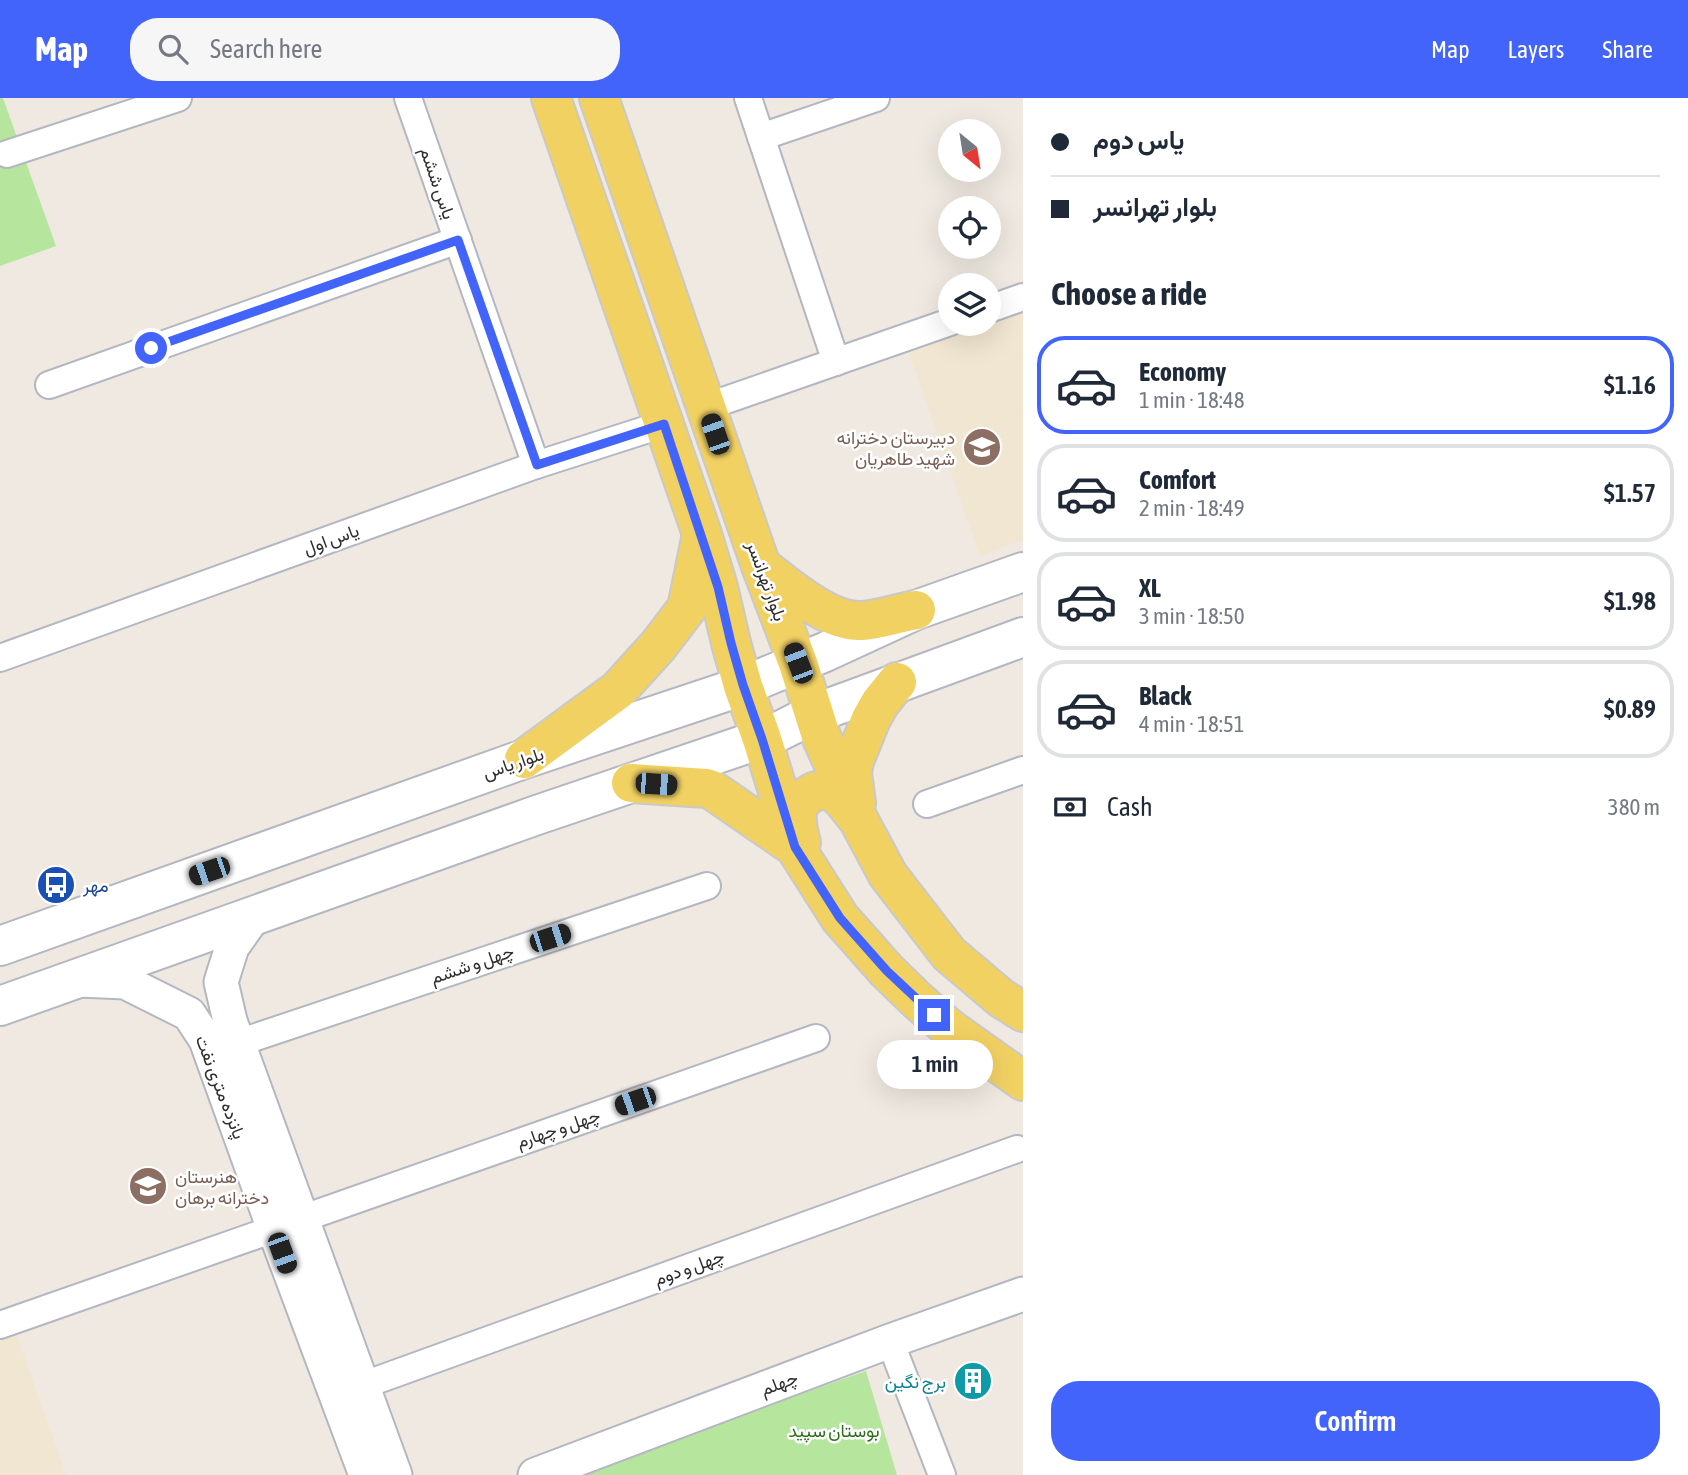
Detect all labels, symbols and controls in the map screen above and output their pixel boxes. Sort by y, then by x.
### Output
search box [130,18,620,81]
text: Map [35,30,88,68]
icon: search [154,30,192,68]
text: Search here [210,34,322,64]
text: Map [1431,36,1470,63]
text: Layers [1508,36,1564,63]
text: Share [1602,36,1653,63]
north arrow [938,119,1001,182]
map controls [938,119,1001,336]
text: یاس دوم [1093,125,1184,155]
street label: یاس ششم [414,144,460,222]
text: بلوار تهرانسر [1093,192,1217,222]
button: locate [938,196,1001,259]
button: layers [938,273,1001,336]
text: Choose a ride [1051,275,1207,312]
route start [135,332,167,364]
icon: car [1055,354,1118,417]
text: Economy [1139,357,1226,387]
text: $1.16 [1604,370,1656,400]
text: 1 min · 18:48 [1139,387,1245,413]
car [699,411,732,457]
school or university icon: دبیرستان دخترانه شهید طاهریان [961,426,1003,468]
place label: دبیرستان دخترانه شهید طاهریان [836,427,955,470]
icon: car [1055,462,1118,525]
text: Comfort [1139,465,1216,495]
text: $1.57 [1604,478,1656,508]
text: 2 min · 18:49 [1139,495,1245,521]
street label: یاس اول [300,519,362,560]
street label: بلوار تهرانسر [742,537,791,624]
icon: car [1055,570,1118,633]
text: XL [1139,573,1161,603]
text: $1.98 [1604,586,1656,616]
text: 3 min · 18:50 [1139,603,1245,629]
car [781,640,816,686]
icon: car [1055,678,1118,741]
text: Black [1139,681,1191,711]
text: $0.89 [1604,694,1656,724]
text: 4 min · 18:51 [1139,711,1245,737]
street label: بلوار یاس [480,743,547,784]
car [635,772,678,796]
icon: cash [1051,788,1089,826]
text: Cash [1107,792,1153,822]
text: 380 m [1608,794,1660,820]
car [186,854,233,888]
bus stop icon: مهر [35,864,77,906]
place label: مهر [82,875,109,897]
car [527,922,574,954]
street label: چهل و ششم [428,940,517,990]
route end [918,999,950,1031]
street label: پانزده متری نفت [190,1032,250,1143]
callout: 1 min [876,1040,992,1088]
text: 1 min [912,1051,958,1077]
car [612,1084,659,1118]
street label: چهل و چهارم [513,1104,603,1154]
school or university icon: هنرستان دخترانه برهان [127,1165,169,1207]
place label: هنرستان دخترانه برهان [175,1166,269,1209]
car [265,1230,300,1276]
street label: چهل و دوم [651,1245,728,1291]
building icon: برج نگین [952,1360,994,1402]
street label: چهلم [757,1366,801,1402]
place label: برج نگین [885,1371,946,1394]
button: Confirm [1051,1381,1660,1461]
park label: بوستان سپید [788,1420,880,1443]

